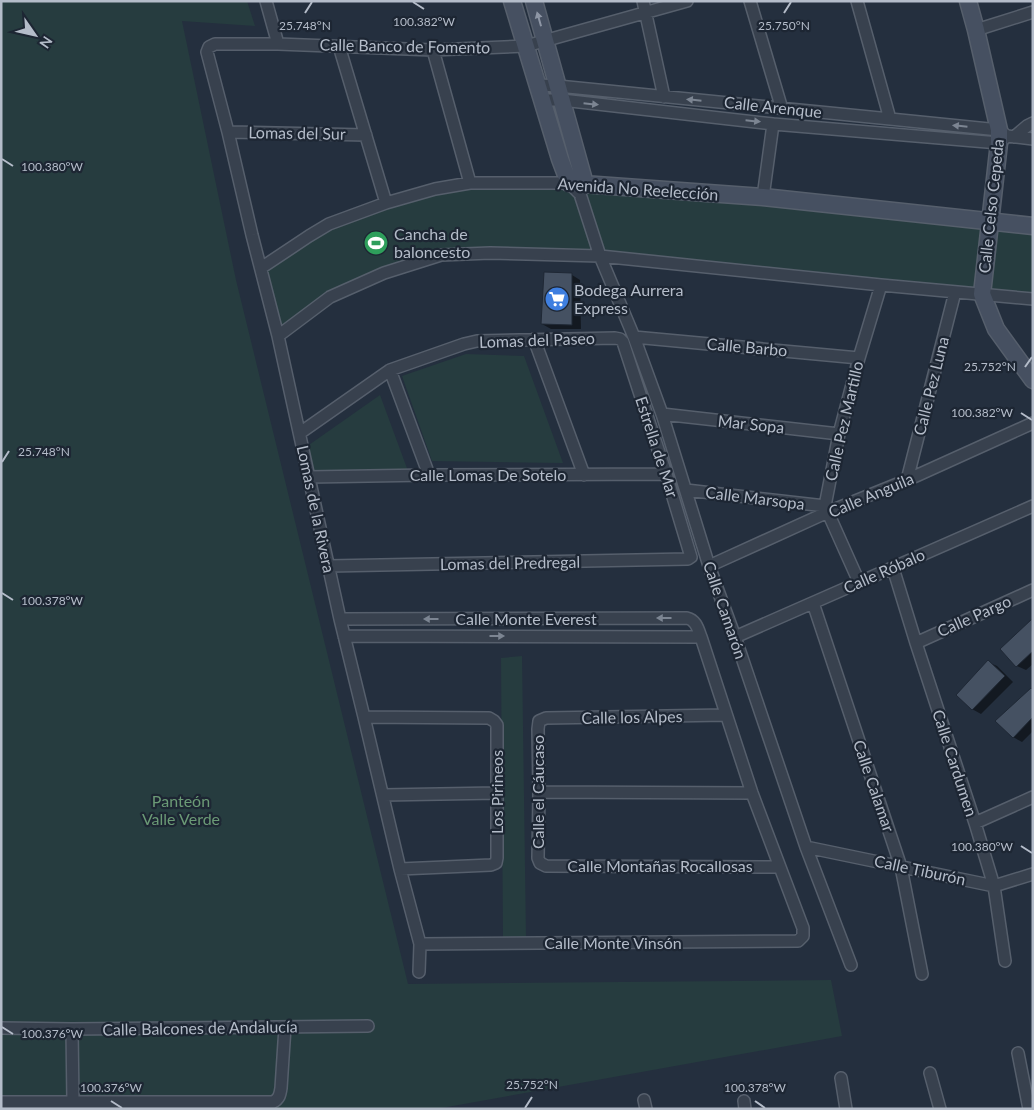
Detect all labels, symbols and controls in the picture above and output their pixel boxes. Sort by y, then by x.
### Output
north arrow [10,10,60,60]
one-way arrow [535,11,543,26]
text: 100.382°W [393,14,456,29]
text: 25.748°N [279,18,331,33]
text: 25.750°N [758,18,810,33]
text: N [36,33,56,52]
street label: Calle Banco de Fomento [320,35,490,56]
street label: Calle Arenque [723,92,823,121]
one-way arrow [686,95,702,103]
one-way arrow [584,100,600,108]
one-way arrow [745,118,761,126]
street label: Lomas del Sur [248,122,346,143]
one-way arrow [952,122,968,130]
street label: Calle Celso Cepeda [974,138,1007,274]
text: 100.380°W [21,159,84,174]
street label: Avenida No Reelección [557,173,719,204]
place label: Cancha de baloncesto [394,224,470,261]
sports icon: Cancha de baloncesto [363,230,389,256]
place label: Bodega Aurrera Express [574,280,684,317]
supermarket icon: Bodega Aurrera Express [544,286,570,312]
street label: Lomas del Paseo [479,328,595,351]
street label: Calle Barbo [706,334,788,359]
street label: Calle Pez Luna [909,334,952,437]
street label: Calle Pez Martillo [820,359,867,483]
text: 25.752°N [964,359,1016,374]
street label: Estrella de Mar [632,394,683,500]
text: 100.382°W [951,405,1014,420]
street label: Mar Sopa [717,411,785,436]
street label: Lomas de la Rivera [294,443,339,574]
text: 25.748°N [18,444,70,459]
street label: Calle Lomas De Sotelo [410,465,566,484]
street label: Calle Anguila [825,468,916,521]
street label: Calle Marsopa [704,482,806,513]
street label: Calle Róbalo [840,544,927,597]
street label: Lomas del Predregal [440,552,580,573]
street label: Calle Camarón [700,559,751,661]
street label: Calle Pargo [934,591,1014,640]
text: 100.378°W [21,593,84,608]
street label: Calle Monte Everest [455,609,597,628]
one-way arrow [656,614,672,622]
one-way arrow [423,615,439,623]
one-way arrow [490,632,506,640]
street label: Calle los Alpes [581,706,683,727]
street label: Calle Cardumen [929,707,982,819]
street label: Calle el Cáucaso [528,735,547,849]
street label: Calle Calamar [850,737,899,834]
street label: Los Pirineos [487,750,506,834]
park label: Panteón Valle Verde [142,791,220,828]
text: 100.380°W [951,839,1014,854]
street label: Calle Tiburón [873,851,968,888]
street label: Calle Montañas Rocallosas [567,856,753,875]
street label: Calle Monte Vinsón [544,933,682,952]
street label: Calle Balcones de Andalucía [102,1016,298,1039]
text: 100.376°W [21,1026,84,1041]
text: 25.752°N [506,1077,558,1092]
text: 100.376°W [80,1080,143,1095]
text: 100.378°W [724,1080,787,1095]

